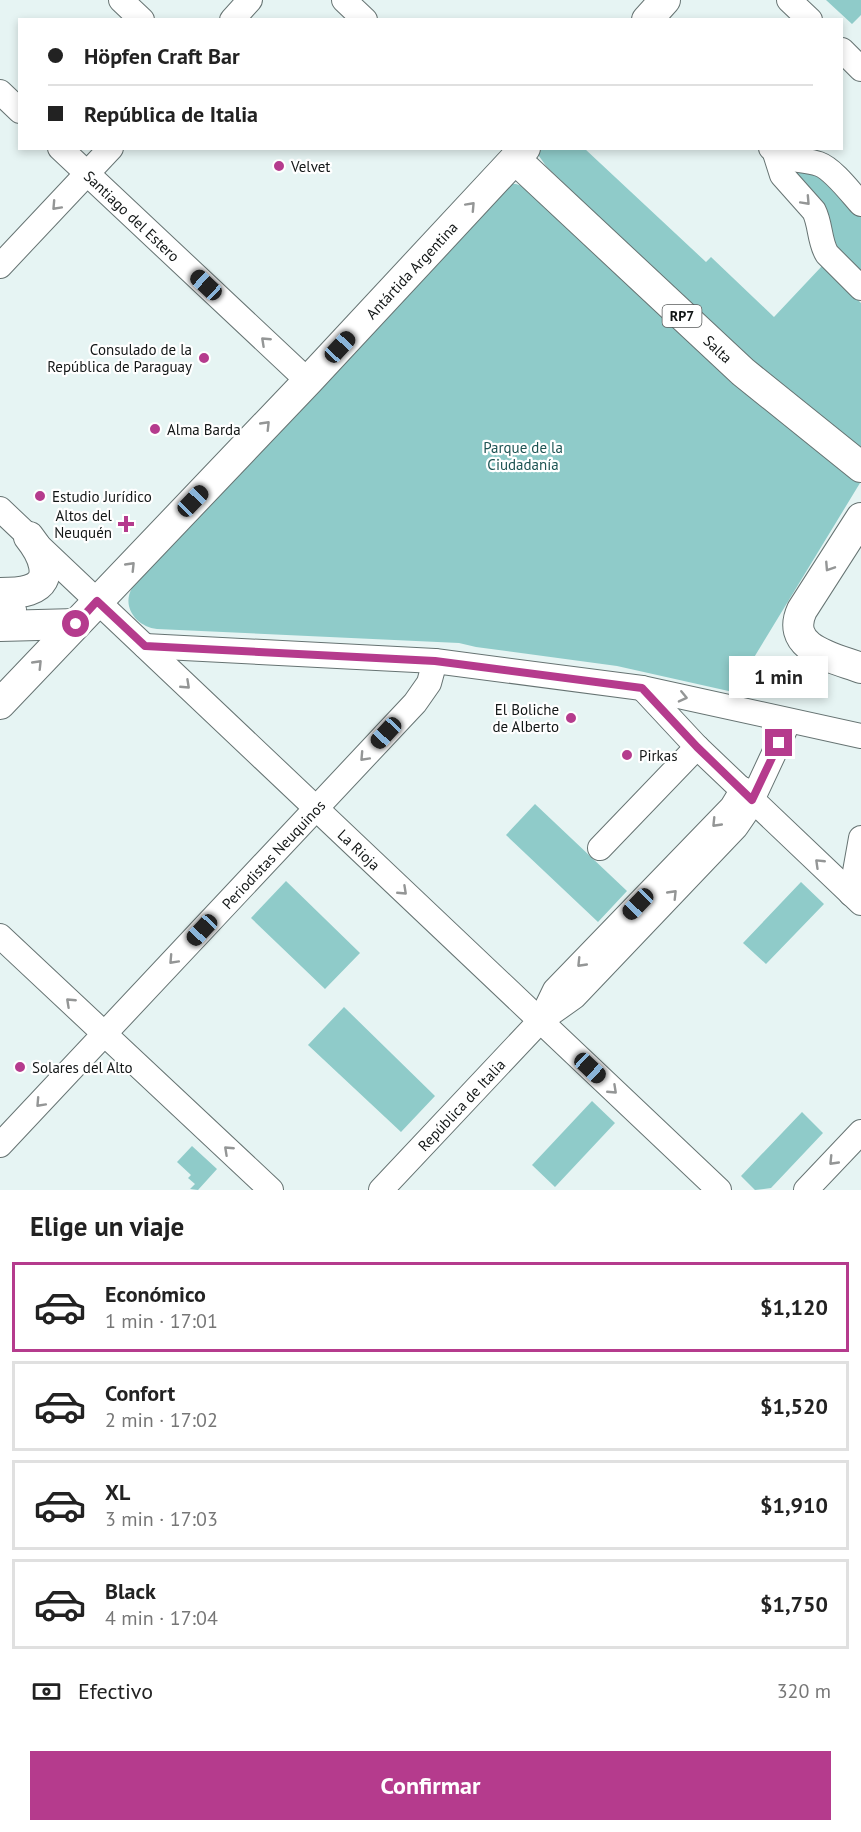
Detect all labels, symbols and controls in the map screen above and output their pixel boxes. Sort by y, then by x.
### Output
text: Höpfen Craft Bar [84,42,240,70]
text: República de Italia [84,100,258,128]
place label: Velvet [290,157,330,176]
marker: Velvet [272,159,286,173]
street label: Santiago del Estero [80,166,184,265]
one-way arrow [799,194,810,205]
one-way arrow [52,200,63,210]
one-way arrow [463,202,474,213]
street label: Antártida Argentina [362,217,461,323]
car [187,266,225,304]
road number: RP7 [662,305,702,327]
car [321,328,359,366]
street label: Salta [700,331,736,367]
one-way arrow [262,337,272,348]
place label: Consulado de la República de Paraguay [47,340,192,376]
marker: Consulado de la República de Paraguay [197,351,211,365]
place label: Alma Barda [167,420,241,439]
marker: Alma Barda [148,422,162,436]
one-way arrow [258,422,269,433]
park label: Parque de la Ciudadanía [483,438,563,474]
car [174,482,212,520]
place label: Estudio Jurídico [52,487,152,506]
marker: Estudio Jurídico [33,489,47,503]
place label: Altos del Neuquén [54,506,113,542]
marker: Altos del Neuquén [117,515,135,533]
one-way arrow [825,561,837,571]
one-way arrow [124,563,135,573]
route start [62,610,89,637]
callout: 1 min [730,656,828,698]
one-way arrow [31,660,42,670]
text: 1 min [754,664,803,690]
one-way arrow [178,677,189,688]
one-way arrow [678,690,688,703]
place label: El Boliche de Alberto [492,700,559,736]
marker: El Boliche de Alberto [564,711,578,725]
car [367,714,405,752]
route end [765,729,792,756]
place label: Pirkas [639,746,677,765]
marker: Pirkas [620,748,634,762]
one-way arrow [360,750,371,760]
street label: Periodistas Neuquinos [217,796,329,913]
one-way arrow [713,815,724,826]
street label: La Rioja [334,825,385,874]
one-way arrow [815,859,825,870]
one-way arrow [397,884,407,895]
car [619,885,657,923]
one-way arrow [666,890,677,900]
car [183,911,221,949]
one-way arrow [169,954,180,964]
one-way arrow [577,957,588,967]
one-way arrow [67,999,78,1010]
car [571,1049,609,1087]
street label: República de Italia [413,1055,509,1155]
place label: Solares del Alto [32,1058,133,1077]
marker: Solares del Alto [13,1060,27,1074]
one-way arrow [606,1083,617,1094]
one-way arrow [36,1096,47,1106]
one-way arrow [224,1146,235,1157]
one-way arrow [830,1154,841,1165]
text: Elige un viaje [30,1209,184,1243]
icon: car [33,1280,87,1334]
text: Económico [105,1280,206,1308]
text: $1,120 [760,1293,828,1321]
text: 1 min · 17:01 [105,1308,218,1334]
icon: car [33,1379,87,1433]
text: Confort [105,1379,175,1407]
text: $1,520 [760,1392,828,1420]
text: 2 min · 17:02 [105,1407,218,1433]
icon: car [33,1478,87,1532]
text: XL [105,1478,130,1506]
text: $1,910 [760,1491,828,1519]
text: 3 min · 17:03 [105,1506,218,1532]
icon: car [33,1577,87,1631]
text: Black [105,1577,156,1605]
text: $1,750 [760,1590,828,1618]
text: 4 min · 17:04 [105,1605,218,1631]
icon: cash [30,1675,63,1708]
text: Efectivo [78,1677,153,1705]
text: 320 m [777,1678,831,1704]
button: Confirmar [30,1751,831,1820]

